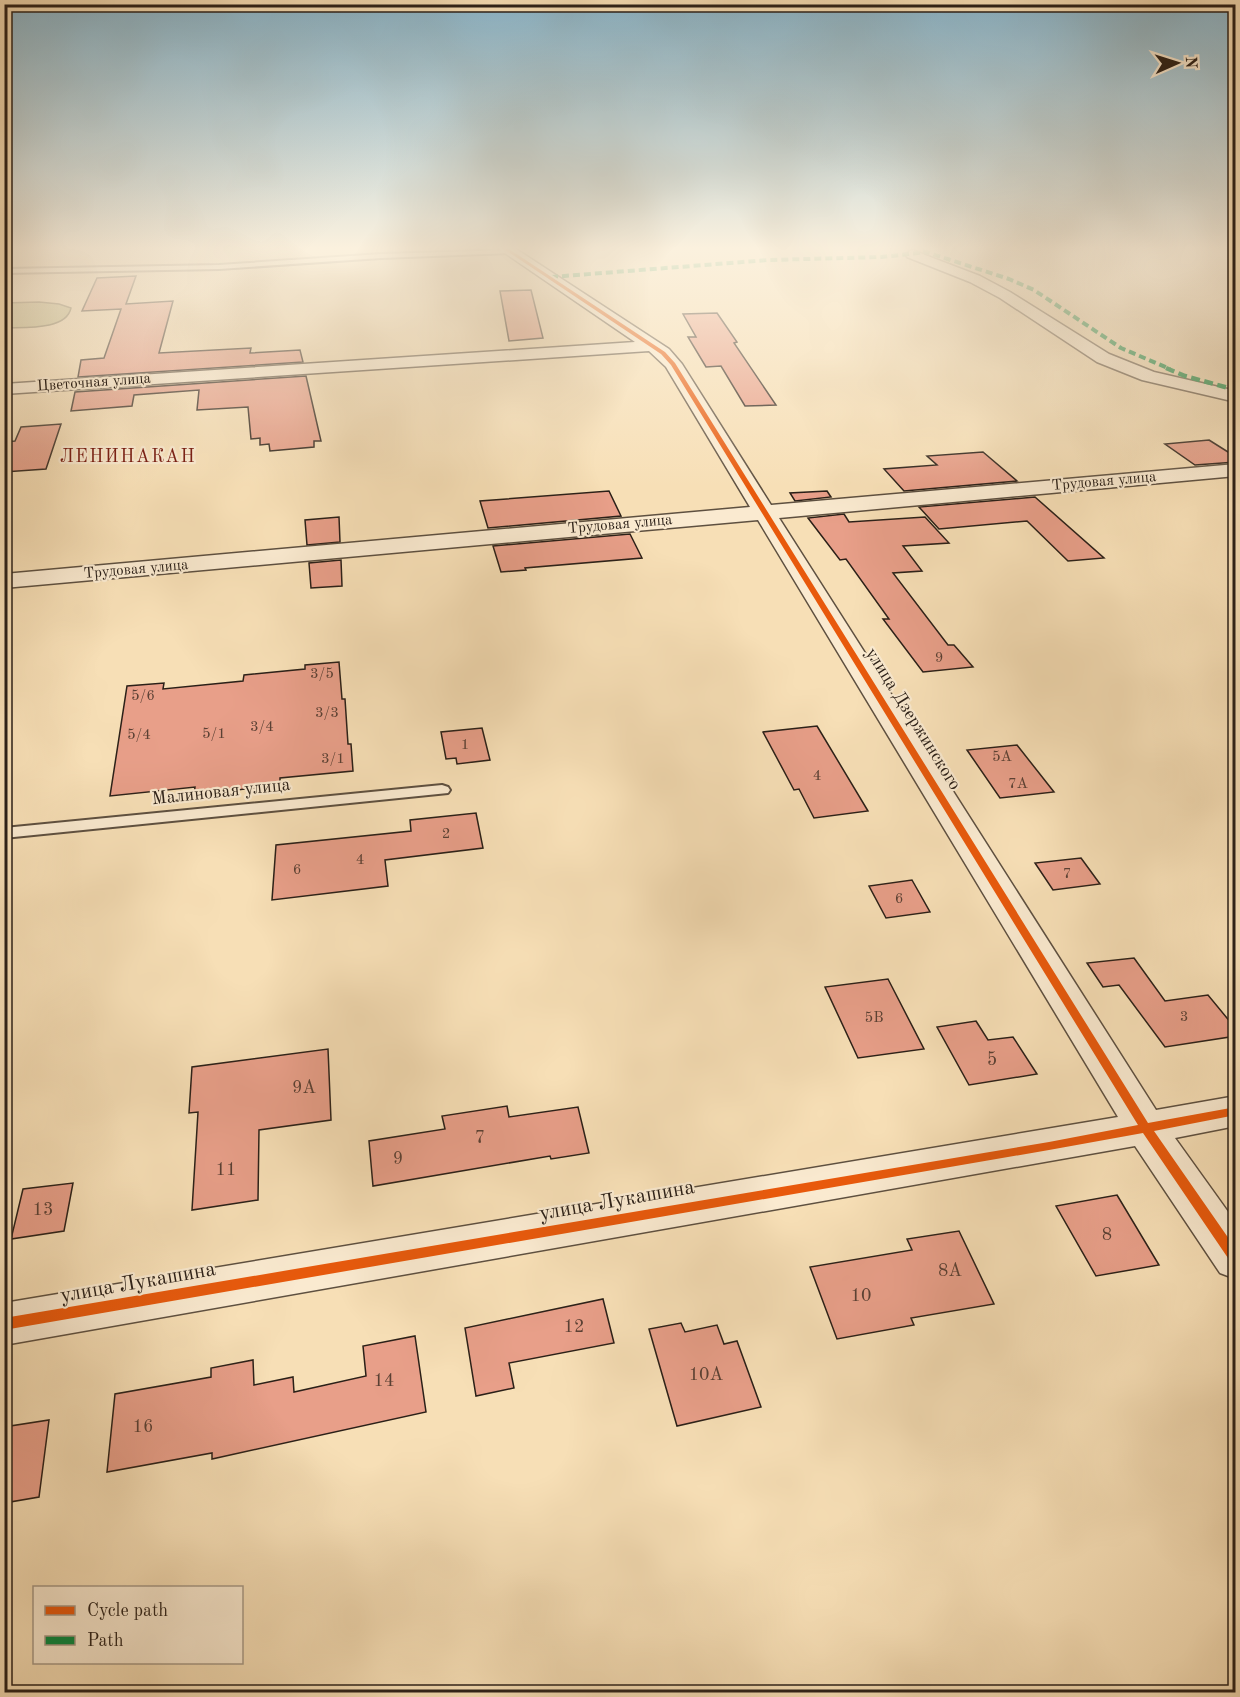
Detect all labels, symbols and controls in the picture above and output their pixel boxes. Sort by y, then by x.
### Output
north arrow [1147,33,1207,93]
text: N [1182,56,1198,70]
street label: Цветочная улица [37,371,152,394]
district label: ЛЕНИНАКАН [60,448,196,466]
street label: Трудовая улица [1051,470,1158,494]
street label: Трудовая улица [567,513,674,537]
street label: Трудовая улица [83,558,190,582]
street label: улица Дзержинского [862,645,964,793]
house number: 9 [935,651,943,666]
house number: 3/5 [310,667,334,682]
house number: 5/6 [131,689,155,704]
house number: 3/3 [315,706,339,721]
house number: 3/4 [250,720,274,735]
house number: 5/1 [202,727,226,742]
house number: 5/4 [127,728,151,743]
house number: 1 [461,738,469,753]
house number: 5А [992,750,1013,765]
house number: 3/1 [321,752,345,767]
house number: 4 [813,769,821,784]
street label: Малиновая улица [151,776,291,808]
house number: 7А [1008,777,1029,792]
house number: 2 [442,827,450,842]
house number: 4 [356,853,364,868]
house number: 6 [293,863,301,878]
house number: 7 [1063,867,1071,882]
house number: 6 [895,892,903,907]
house number: 3 [1180,1010,1188,1025]
house number: 5В [864,1011,884,1026]
house number: 5 [987,1051,997,1069]
house number: 9А [292,1079,316,1097]
house number: 7 [475,1129,485,1147]
house number: 9 [393,1150,403,1168]
house number: 11 [216,1161,236,1179]
street label: улица Лукашина [538,1177,696,1225]
house number: 13 [33,1201,53,1219]
house number: 8 [1102,1226,1112,1244]
street label: улица Лукашина [59,1259,217,1307]
house number: 8А [938,1262,962,1280]
house number: 10 [851,1287,871,1305]
house number: 12 [564,1318,584,1336]
house number: 10А [689,1366,724,1384]
house number: 14 [374,1372,394,1390]
house number: 16 [133,1418,153,1436]
legend [33,1586,243,1664]
text: Cycle path [87,1602,168,1620]
text: Path [87,1632,124,1650]

